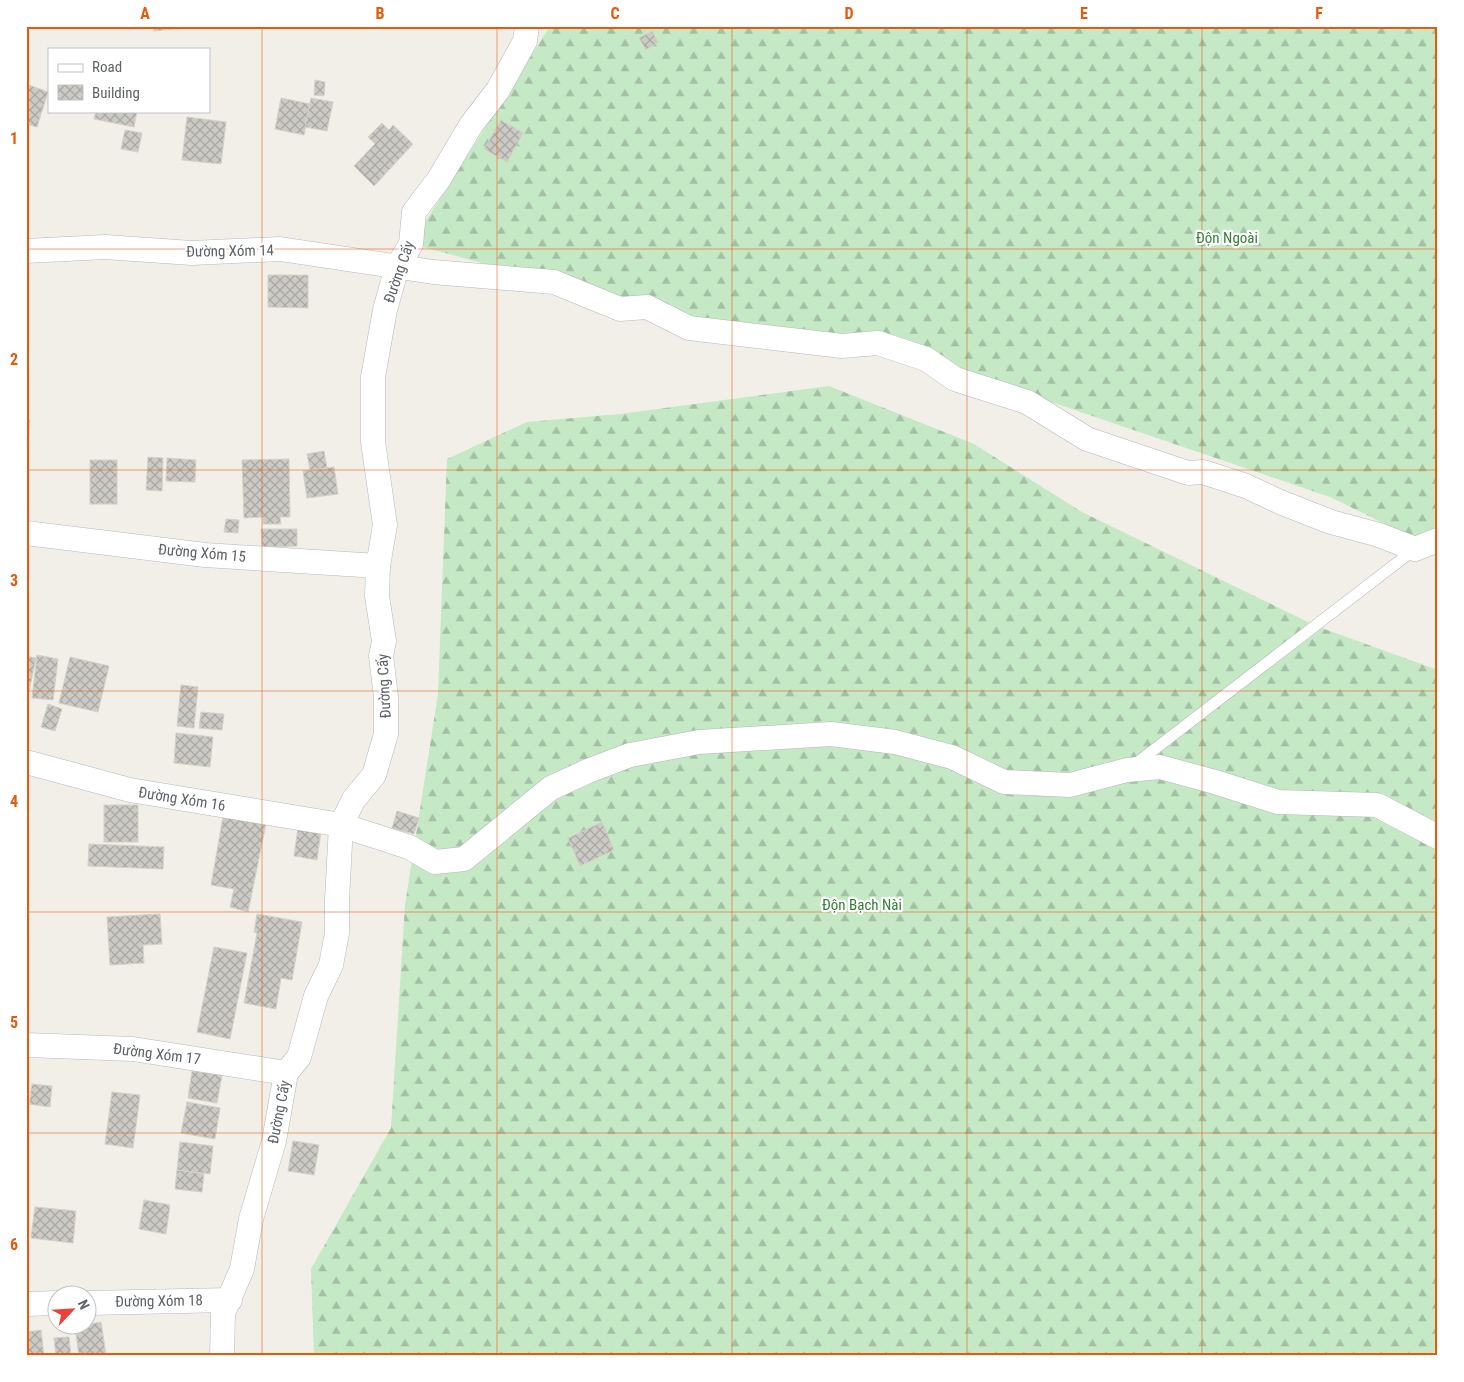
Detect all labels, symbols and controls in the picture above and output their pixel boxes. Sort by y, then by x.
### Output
text: A [140,4,150,23]
text: B [376,4,385,23]
text: C [610,4,620,23]
text: D [844,4,854,23]
text: E [1080,4,1088,23]
text: F [1315,4,1323,23]
legend [48,48,210,112]
text: Road [92,58,122,76]
text: Building [92,84,140,102]
text: 1 [10,129,18,148]
park label: Độn Ngoài [1196,229,1258,247]
street label: Đường Cấy [380,239,418,305]
street label: Đường Xóm 14 [186,241,274,261]
text: 2 [10,350,18,369]
street label: Đường Xóm 15 [157,540,247,566]
text: 3 [10,571,18,590]
street label: Đường Cấy [373,653,395,719]
street label: Đường Xóm 16 [137,783,227,815]
text: 4 [10,792,18,811]
park label: Độn Bạch Nài [822,896,902,914]
text: 5 [10,1013,18,1032]
street label: Đường Xóm 17 [112,1040,202,1068]
street label: Đường Cấy [264,1079,294,1145]
text: 6 [10,1235,18,1254]
north arrow [48,1284,98,1334]
street label: Đường Xóm 18 [115,1291,203,1311]
text: N [75,1297,93,1312]

